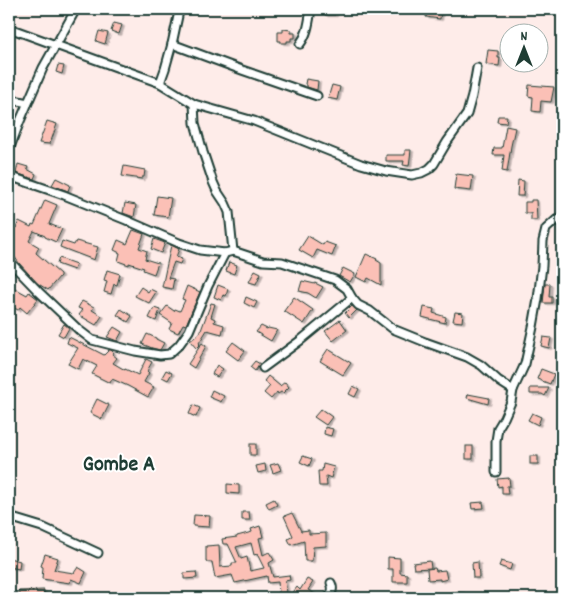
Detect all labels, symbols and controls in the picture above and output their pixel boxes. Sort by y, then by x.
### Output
north arrow [498,22,548,72]
text: N [521,27,528,47]
district label: Gombe A [83,450,155,481]

